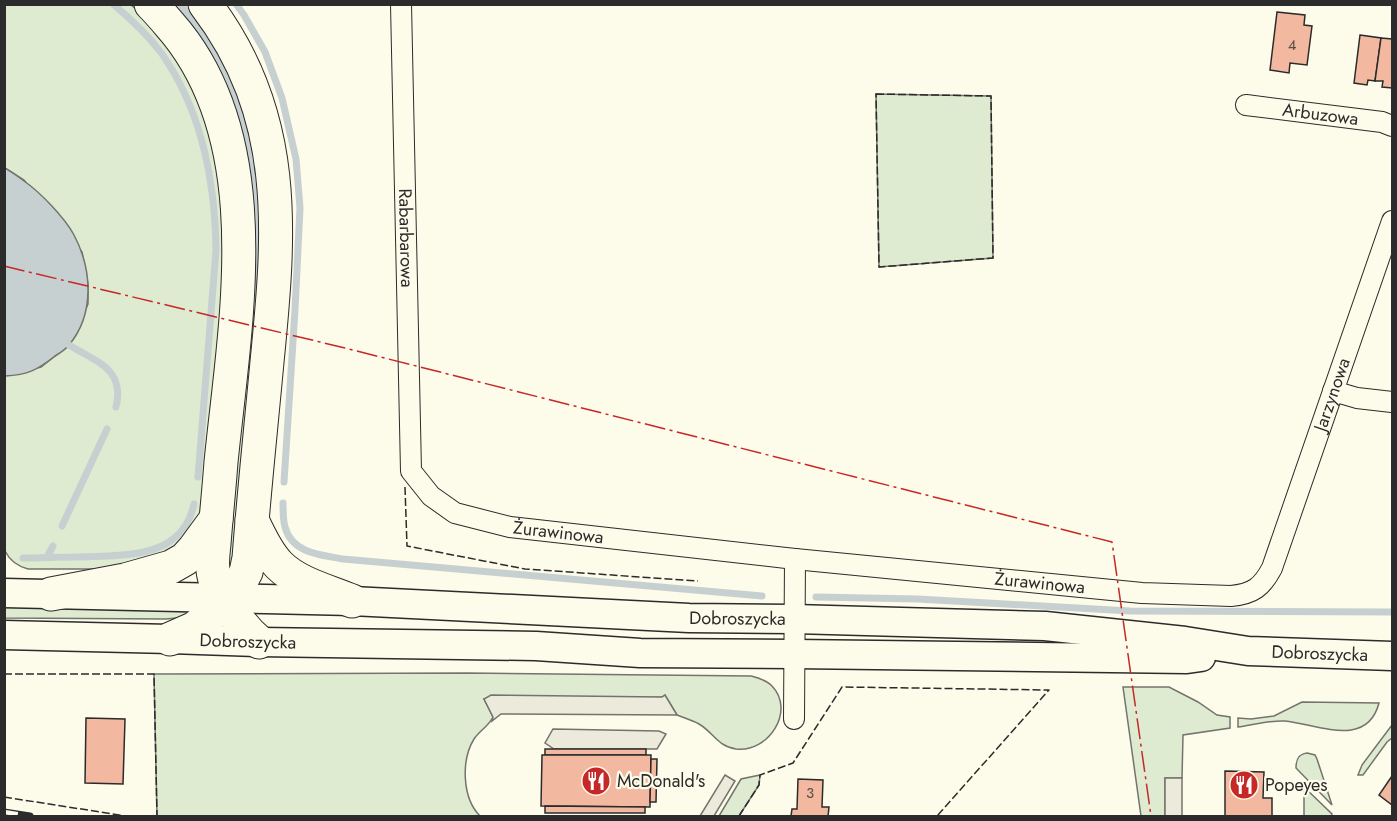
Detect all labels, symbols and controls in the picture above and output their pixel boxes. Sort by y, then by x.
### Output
house number: 4 [1288,34,1297,56]
street label: Arbuzowa [1281,97,1360,132]
street label: Rabarbarowa [392,188,420,288]
street label: Jarzynowa [1307,354,1357,437]
street label: Żurawinowa [512,514,605,550]
street label: Żurawinowa [993,566,1086,600]
street label: Dobroszycka [689,605,786,632]
street label: Dobroszycka [199,627,296,656]
street label: Dobroszycka [1271,639,1369,668]
restaurant icon: McDonald's [580,765,612,797]
place label: McDonald's [617,768,705,794]
restaurant icon: Popeyes [1228,769,1260,801]
place label: Popeyes [1265,772,1328,798]
house number: 3 [806,782,814,804]

